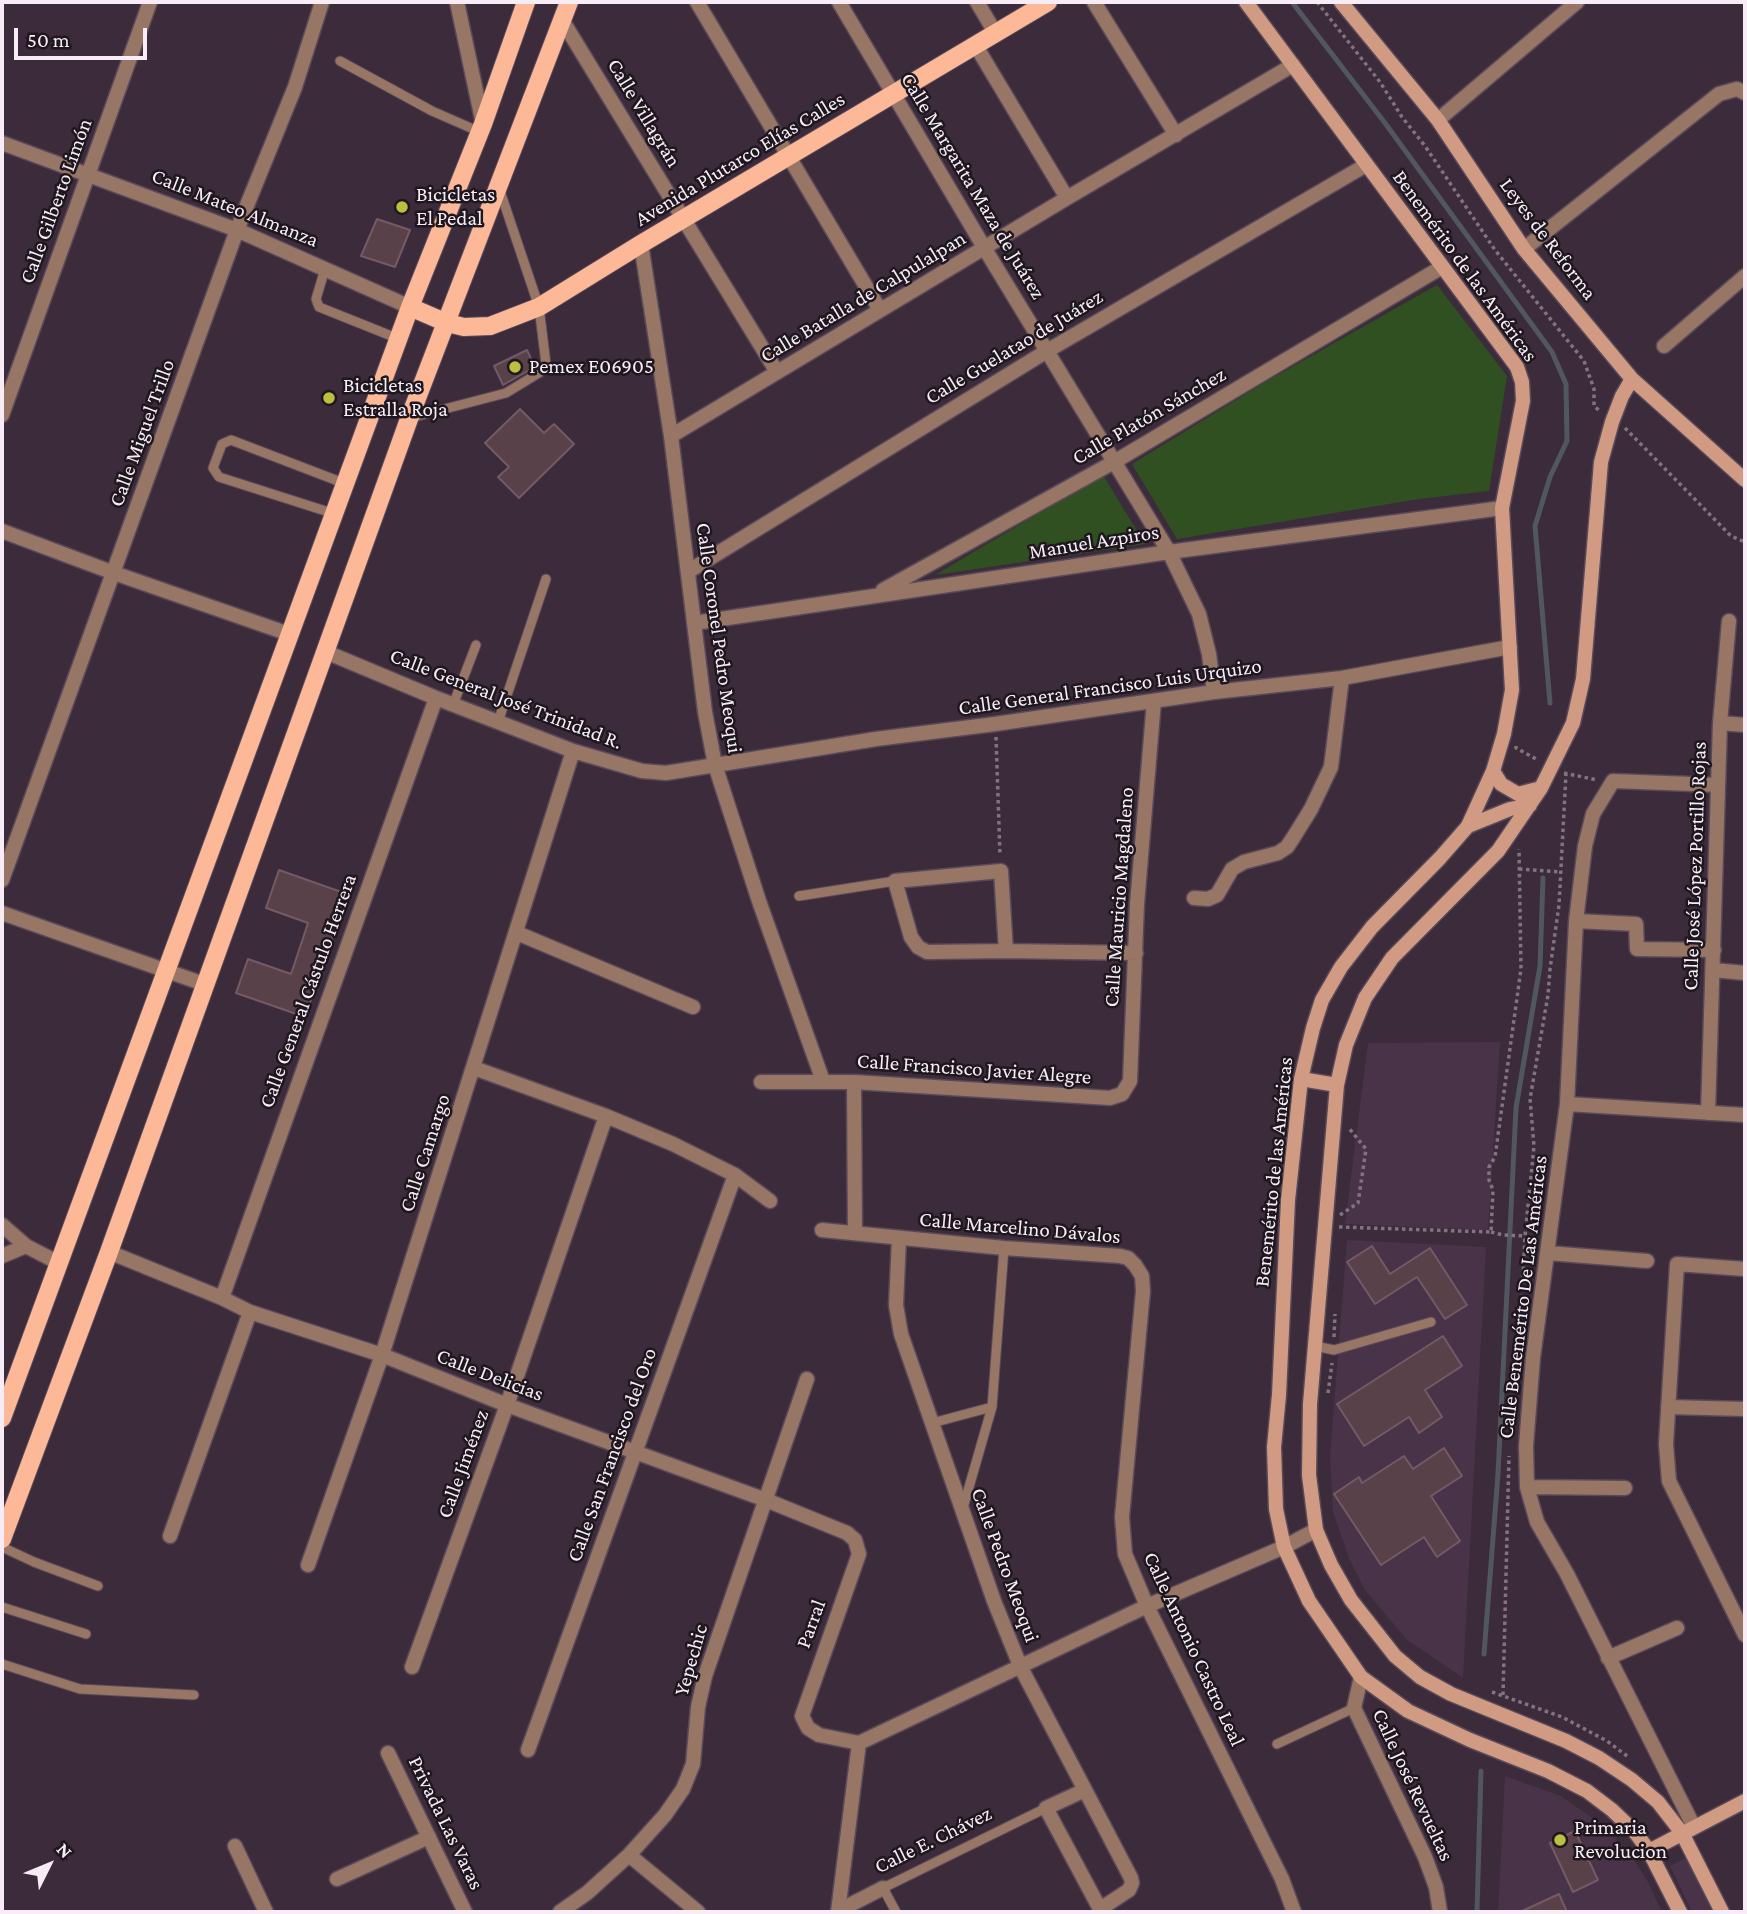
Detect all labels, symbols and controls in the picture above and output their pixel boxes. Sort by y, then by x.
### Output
scale bar [18,14,150,58]
text: 50 m [27,28,70,52]
street label: Calle Villagrán [602,54,686,172]
street label: Calle Margarita Maza de Juárez [895,68,1051,304]
street label: Avenida Plutarco Elías Calles [631,86,849,232]
street label: Calle Gilberto Limón [14,115,98,287]
street label: Calle Mateo Almanza [148,163,322,253]
street label: Benemérito de las Américas [1387,165,1543,367]
street label: Leyes de Reforma [1494,173,1602,305]
place label: Bicicletas El Pedal [416,182,495,232]
marker: Bicicletas El Pedal [394,199,410,215]
street label: Calle Batalla de Calpulalpan [756,226,970,368]
street label: Calle Guelatao de Juárez [921,284,1107,410]
place label: Pemex E06905 [529,354,654,380]
street label: Calle Miguel Trillo [104,356,180,510]
marker: Pemex E06905 [507,359,523,375]
street label: Calle Platón Sánchez [1068,362,1230,470]
place label: Bicicletas Estralla Roja [343,373,448,423]
marker: Bicicletas Estralla Roja [321,390,337,406]
street label: Manuel Azpiros [1027,519,1161,565]
street label: Calle Coronel Pedro Meoqui [690,521,748,755]
street label: Calle General José Trinidad R. [386,643,626,755]
street label: Calle General Francisco Luis Urquizo [957,653,1263,721]
street label: Calle José López Portillo Rojas [1678,741,1712,991]
street label: Calle Mauricio Magdaleno [1099,786,1139,1008]
street label: Calle General Cástulo Herrera [254,871,362,1111]
street label: Calle Francisco Javier Alegre [856,1048,1092,1090]
street label: Benemérito de las Américas [1249,1056,1299,1288]
street label: Calle Camargo [394,1091,456,1215]
street label: Calle Benemérito De Las Américas [1493,1154,1553,1440]
street label: Calle Marcelino Dávalos [918,1207,1122,1249]
street label: Calle Delicias [433,1343,547,1407]
street label: Calle San Francisco del Oro [562,1345,662,1565]
street label: Calle Jiménez [432,1406,494,1522]
street label: Calle Pedro Meoqui [965,1484,1045,1646]
street label: Calle Antonio Castro Leal [1138,1548,1250,1750]
street label: Parral [791,1596,831,1652]
street label: Yepechic [669,1621,713,1699]
street label: Calle José Revueltas [1367,1705,1459,1865]
street label: Privada Las Varas [403,1752,489,1894]
street label: Calle E. Chávez [870,1801,996,1879]
place label: Primaria Revolucion [1574,1815,1667,1865]
north arrow [14,1830,84,1900]
marker: Primaria Revolucion [1552,1832,1568,1848]
text: N [53,1838,77,1862]

